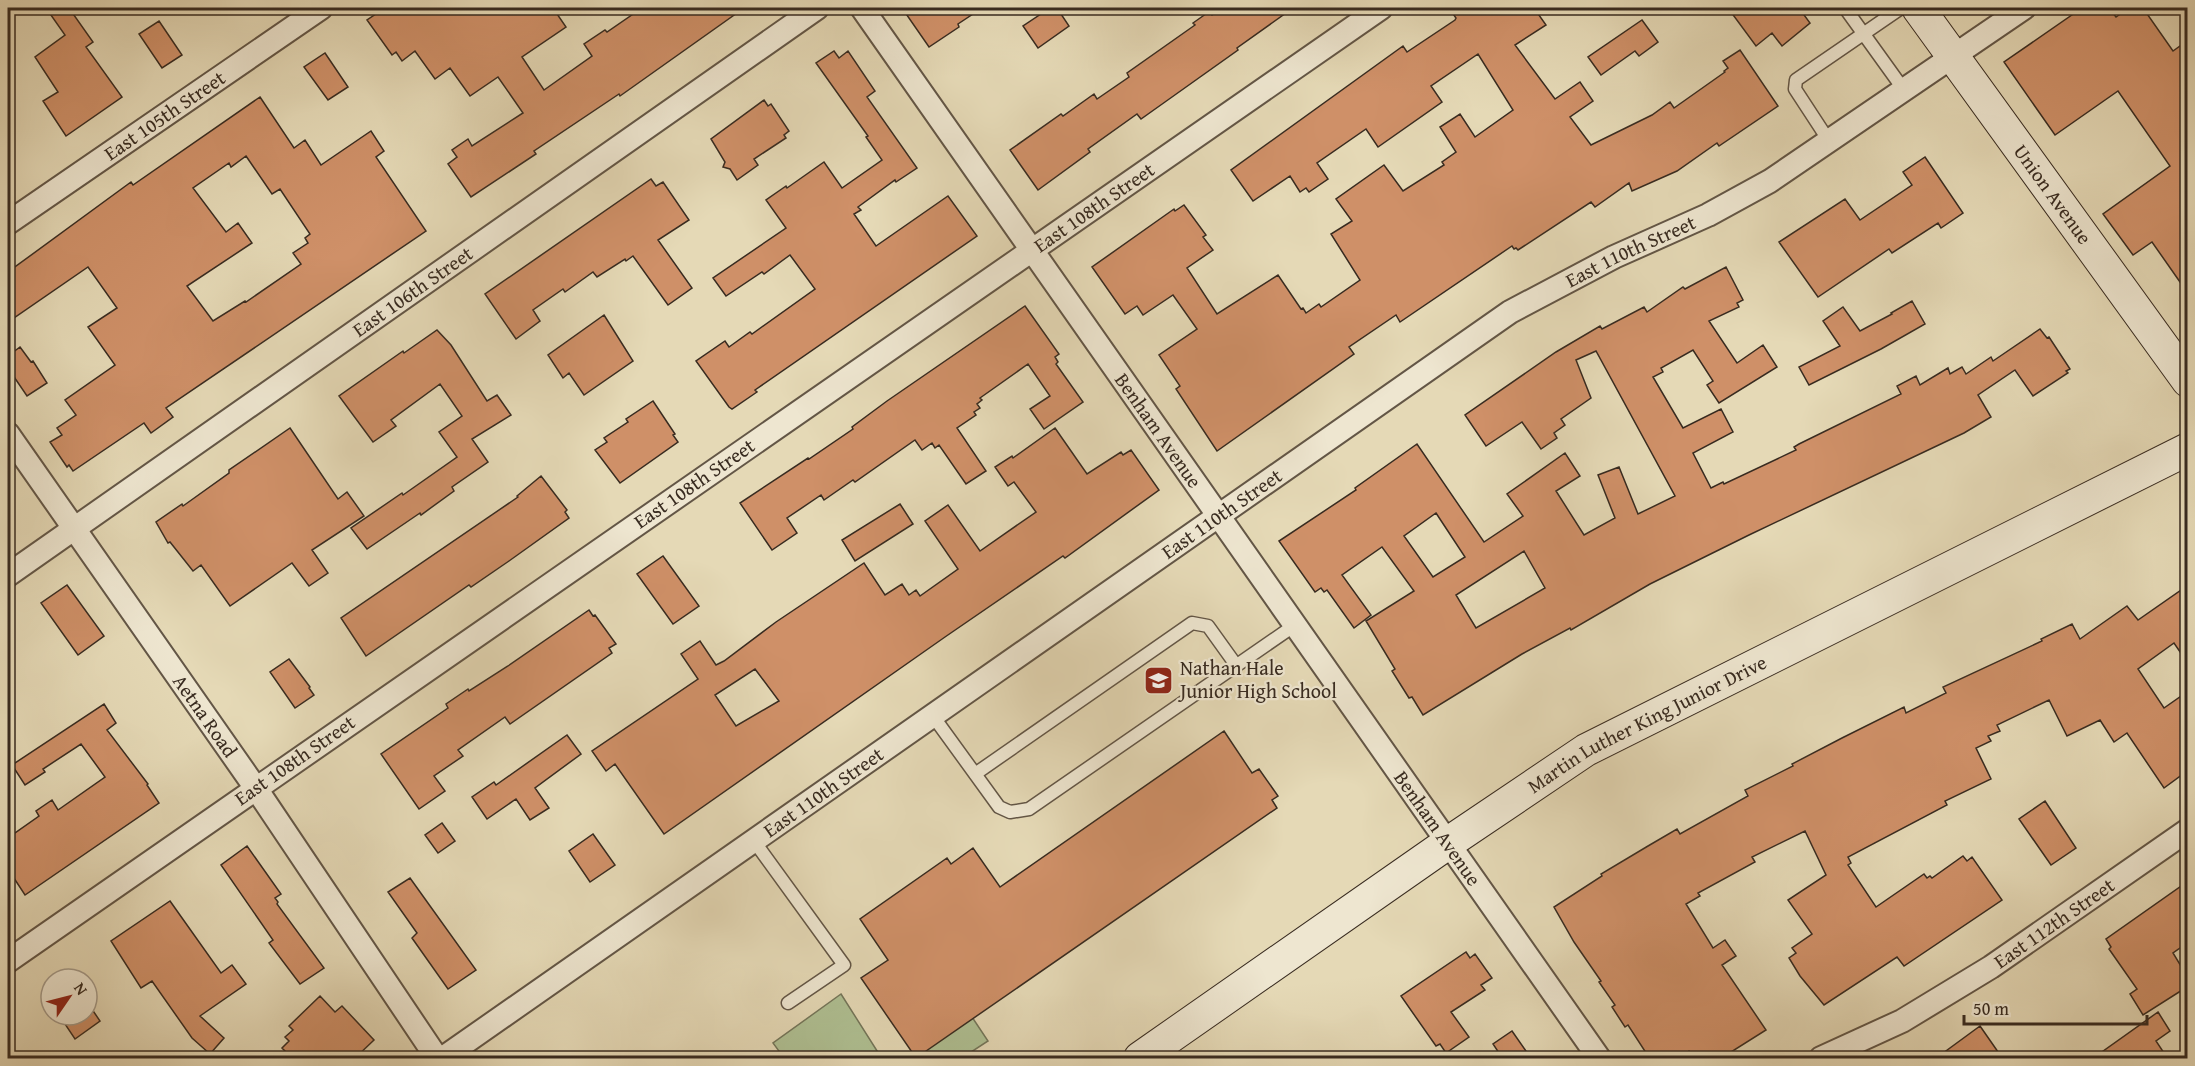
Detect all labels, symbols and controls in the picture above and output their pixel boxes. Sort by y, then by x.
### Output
street label: East 105th Street [98,63,231,167]
street label: Union Avenue [2007,138,2099,250]
street label: East 108th Street [1027,155,1160,259]
street label: East 110th Street [1560,207,1700,294]
street label: East 106th Street [346,239,478,343]
street label: Benham Avenue [1108,367,1209,494]
street label: East 108th Street [628,431,760,535]
street label: East 110th Street [1155,461,1287,566]
street label: Martin Luther King Junior Drive [1521,647,1771,800]
place label: Nathan Hale Junior High School [1177,653,1337,705]
school or university icon: Nathan Hale Junior High School [1143,664,1175,696]
street label: Aetna Road [166,668,245,763]
street label: East 108th Street [228,708,361,812]
street label: East 110th Street [757,739,889,844]
street label: Benham Avenue [1387,764,1489,891]
street label: East 112th Street [1988,870,2120,975]
north arrow [39,967,99,1027]
text: N [68,977,94,1000]
scale bar [1964,988,2147,1026]
text: 50 m [1973,995,2009,1022]

